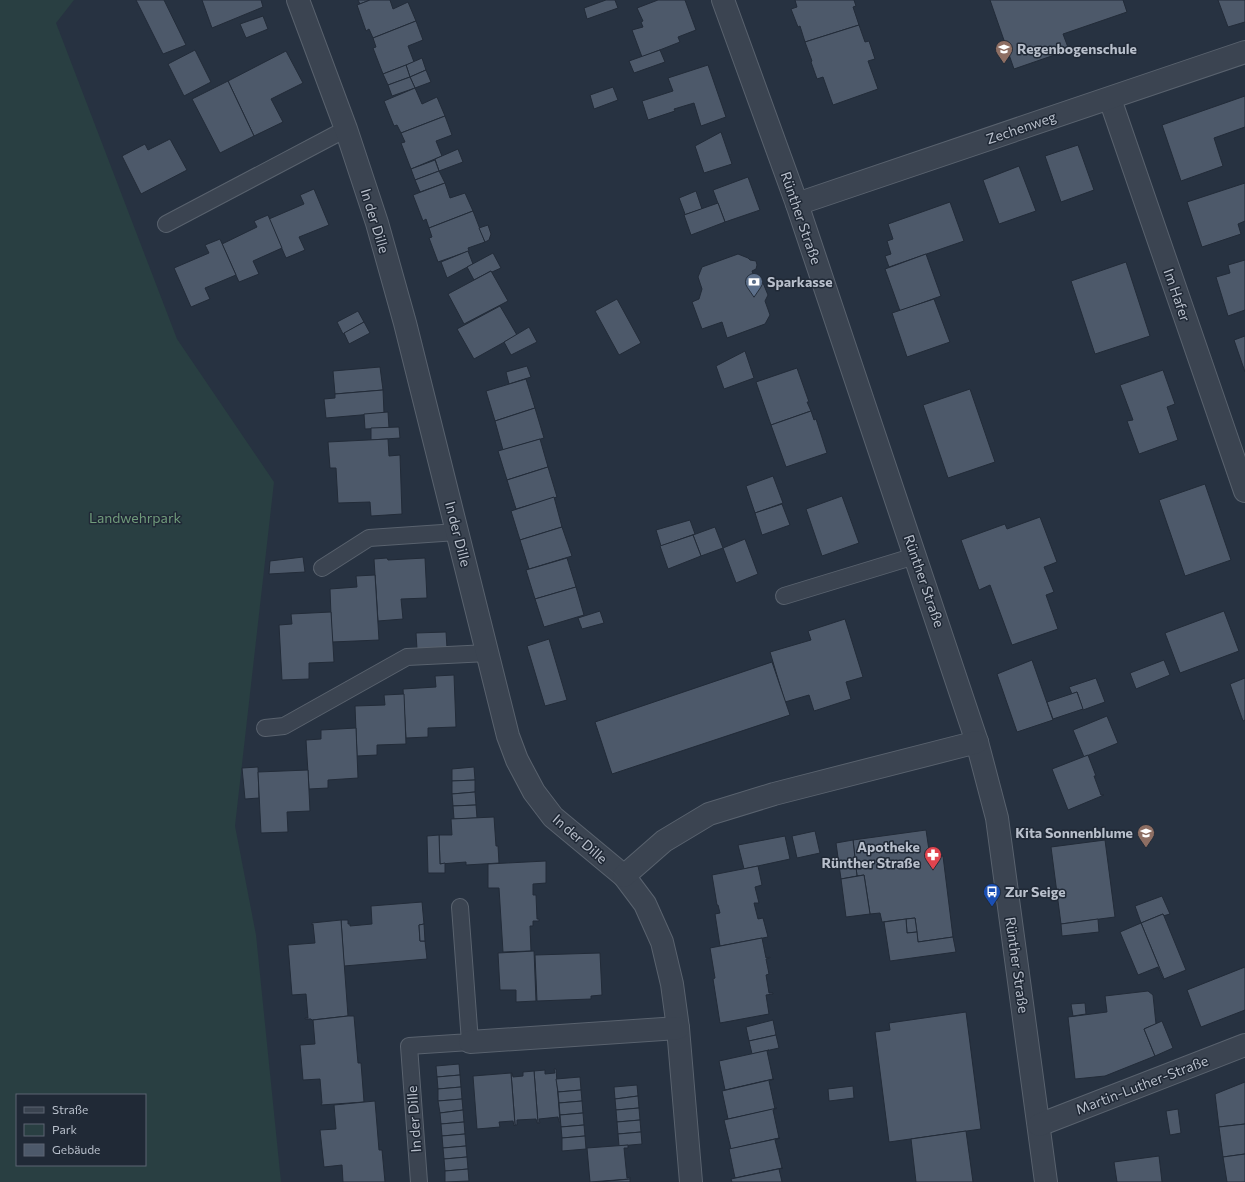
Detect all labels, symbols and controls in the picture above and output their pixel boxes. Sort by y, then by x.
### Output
school or university icon: Regenbogenschule [994,39,1014,64]
place label: Regenbogenschule [1017,40,1137,57]
street label: Zechenweg [984,107,1058,147]
street label: Rünther Straße [778,169,825,266]
street label: In der Dille [358,186,393,255]
street label: Im Hafer [1161,266,1195,324]
bank icon: Sparkasse [744,272,764,297]
place label: Sparkasse [767,273,833,290]
street label: In der Dille [442,499,475,568]
park label: Landwehrpark [89,509,182,526]
street label: Rünther Straße [901,532,948,629]
street label: In der Dille [550,810,611,867]
school or university icon: Kita Sonnenblume [1136,823,1156,848]
place label: Kita Sonnenblume [1015,824,1133,841]
place label: Apotheke Rünther Straße [821,838,920,871]
pharmacy icon: Apotheke Rünther Straße [923,845,943,870]
bus stop icon: Zur Seige [982,882,1002,907]
place label: Zur Seige [1005,883,1066,900]
street label: Rünther Straße [1002,916,1033,1014]
street label: Martin-Luther-Straße [1073,1051,1210,1118]
street label: In der Dille [403,1085,424,1153]
legend [16,1094,146,1166]
text: Straße [52,1102,88,1116]
text: Park [52,1122,78,1136]
text: Gebäude [52,1142,100,1156]

